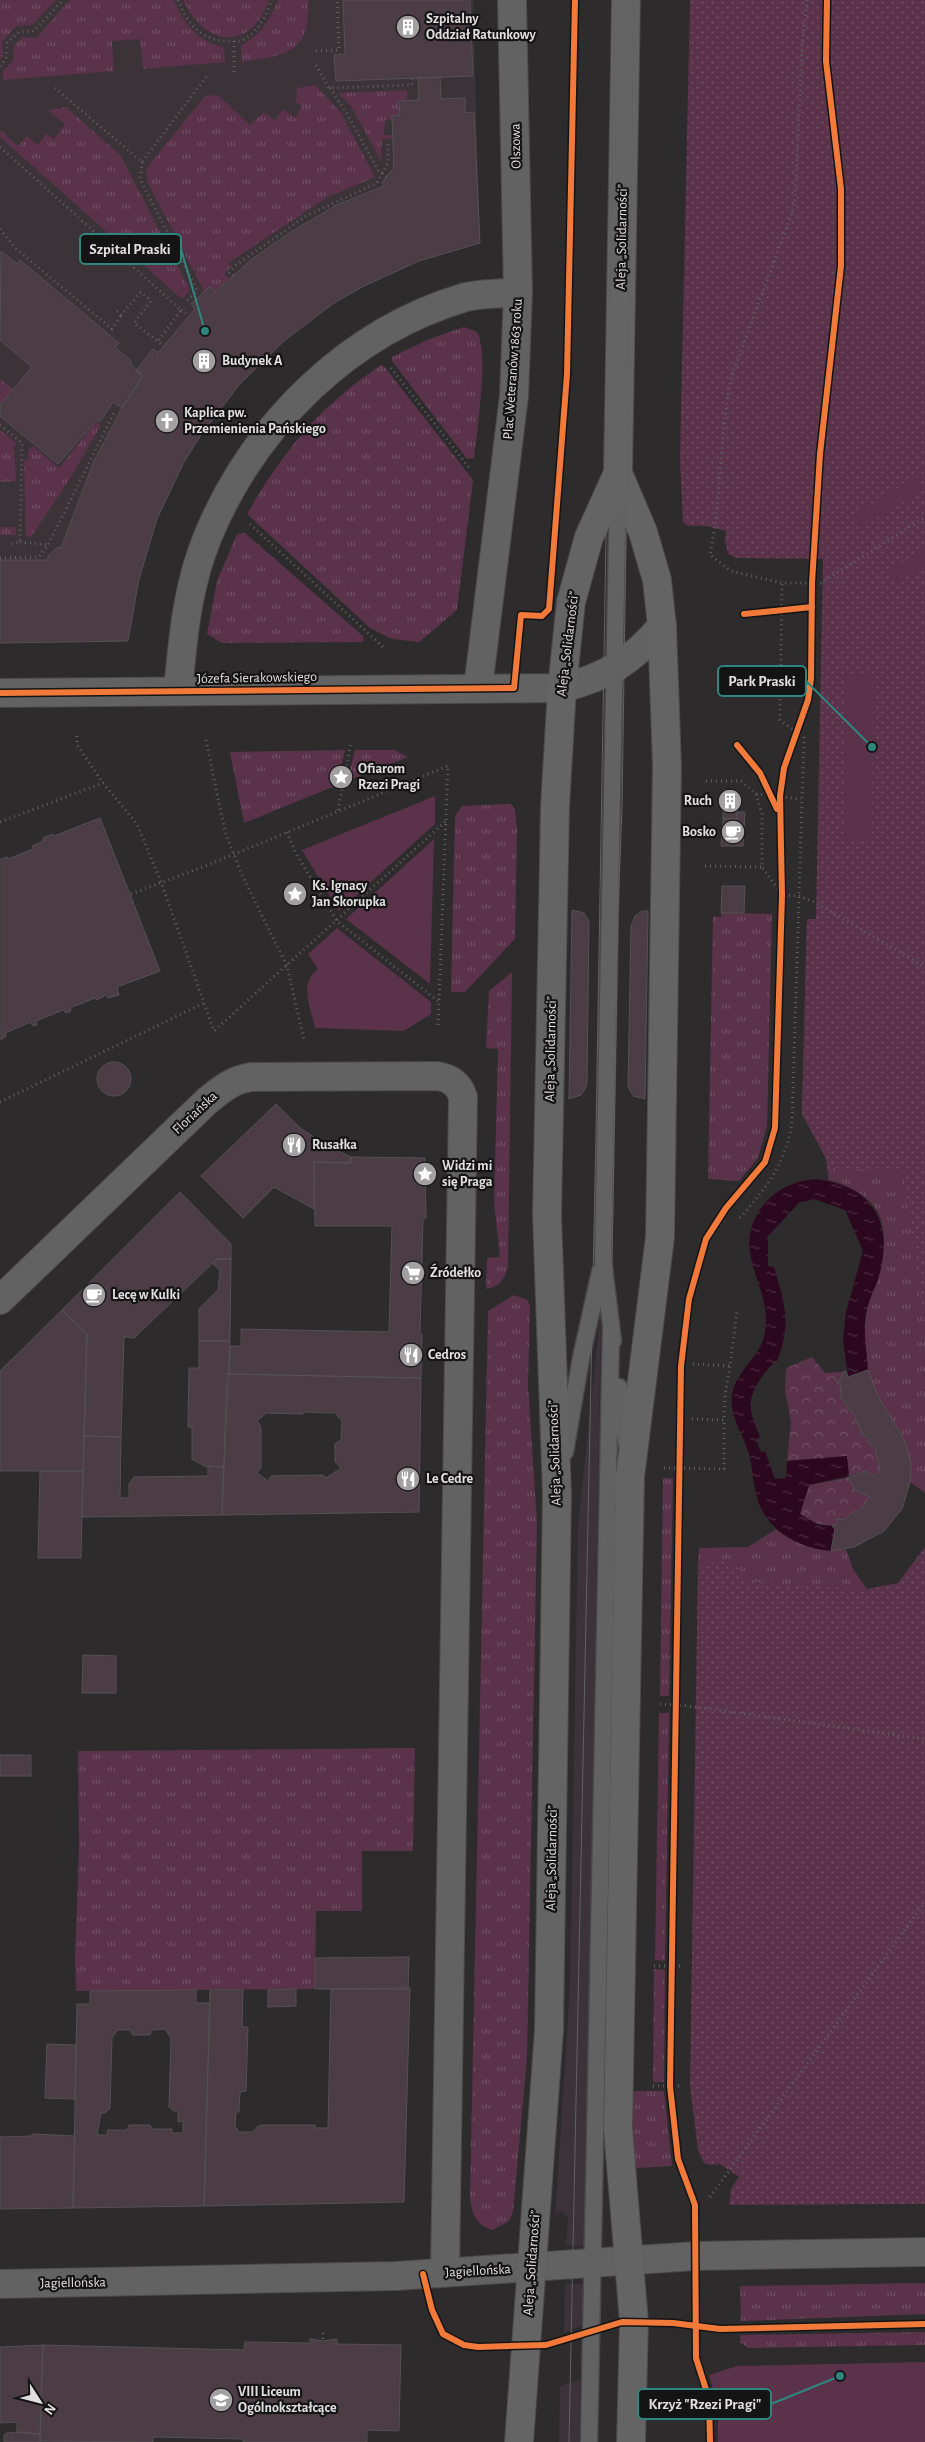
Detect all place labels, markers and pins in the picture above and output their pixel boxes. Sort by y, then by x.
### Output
place label: Szpitalny Oddział Ratunkowy [426,12,537,42]
building icon: Szpitalny Oddział Ratunkowy [395,14,421,40]
callout: Szpital Praski [80,234,181,264]
building icon: Budynek A [191,348,217,374]
place label: Budynek A [222,354,283,368]
place label: Kaplica pw. Przemienienia Pańskiego [184,406,326,436]
church icon: Kaplica pw. Przemienienia Pańskiego [154,408,180,434]
callout: Park Praski [718,666,806,696]
place label: Ofiarom Rzezi Pragi [358,762,420,792]
place icon: Ofiarom Rzezi Pragi [328,764,354,790]
building icon: Ruch [717,788,743,814]
place label: Ruch [684,794,712,808]
cafe icon: Bosko [720,819,746,845]
place label: Bosko [682,825,716,839]
place label: Ks. Ignacy Jan Skorupka [312,879,386,909]
place icon: Ks. Ignacy Jan Skorupka [282,881,308,907]
restaurant icon: Rusałka [281,1132,307,1158]
place label: Rusałka [312,1138,357,1152]
place label: Widzi mi się Praga [442,1159,493,1189]
place icon: Widzi mi się Praga [412,1161,438,1187]
supermarket icon: Źródełko [400,1260,426,1286]
place label: Źródełko [430,1263,481,1280]
cafe icon: Lecę w Kulki [81,1282,107,1308]
place label: Lecę w Kulki [112,1288,180,1302]
restaurant icon: Cedros [398,1342,424,1368]
place label: Cedros [428,1348,466,1362]
restaurant icon: Le Cedre [395,1466,421,1492]
place label: Le Cedre [426,1472,474,1486]
place label: VIII Liceum Ogólnokształcące [238,2385,337,2415]
school or university icon: VIII Liceum Ogólnokształcące [208,2387,234,2413]
callout: Krzyż "Rzezi Pragi" [638,2389,771,2419]

